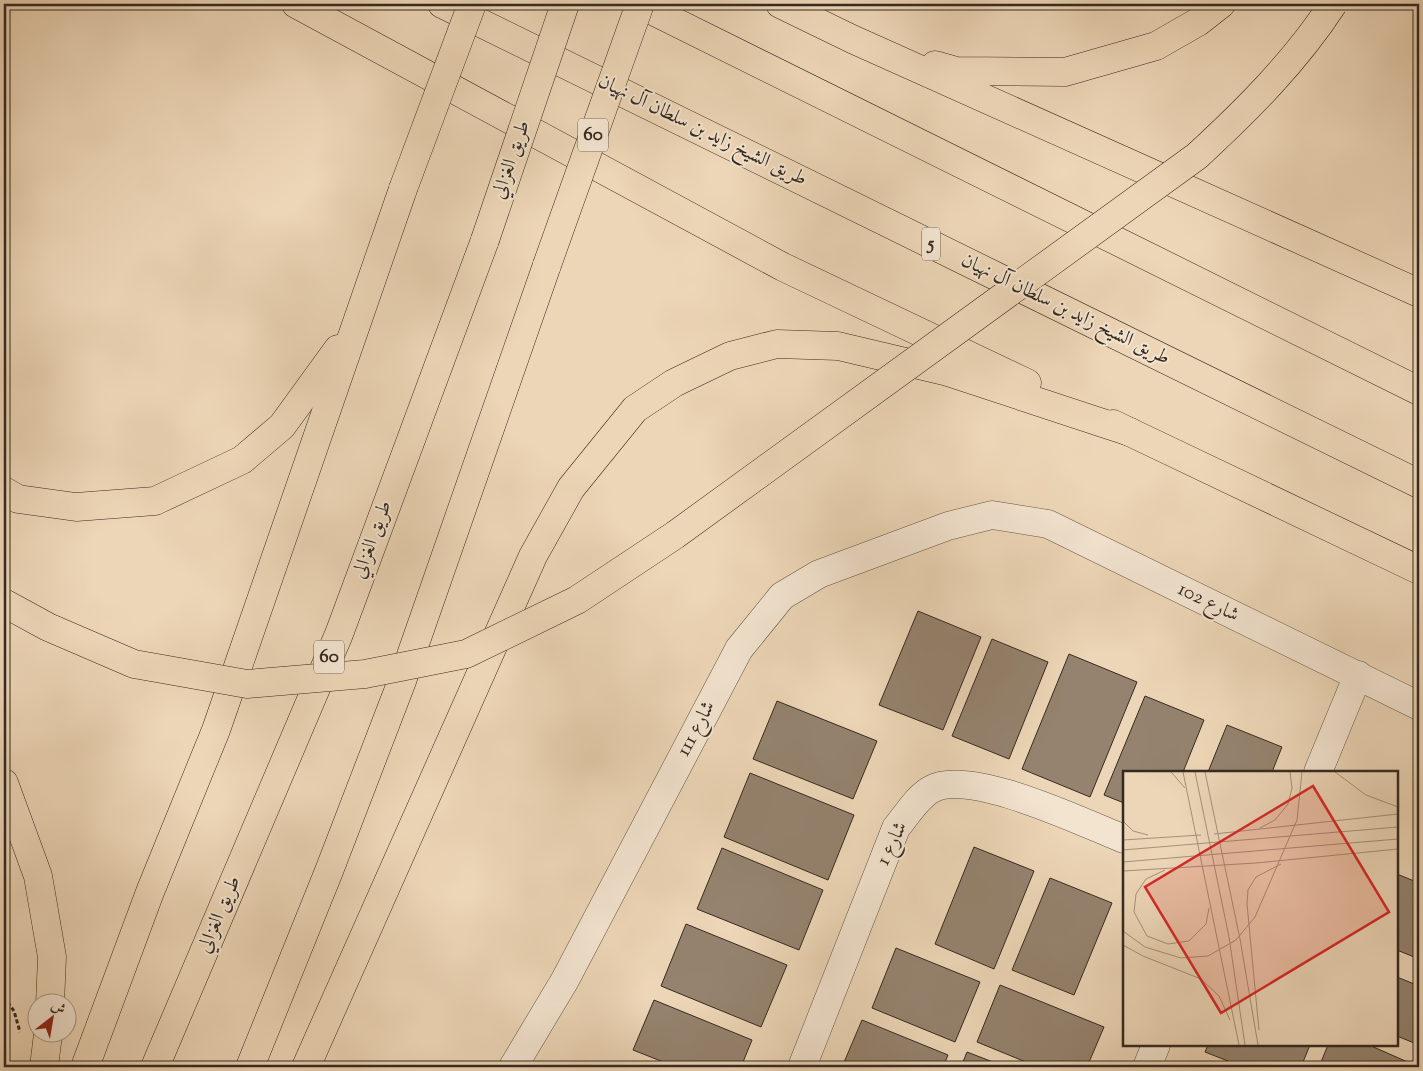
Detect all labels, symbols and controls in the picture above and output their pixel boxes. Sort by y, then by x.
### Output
street label: طريق الشيخ زايد بن سلطان آل نهيان [592,68,812,195]
street label: طريق الغزالي [485,117,539,203]
road number: 60 [578,118,608,152]
road number: 5 [922,228,940,260]
street label: طريق الشيخ زايد بن سلطان آل نهيان [955,247,1175,374]
street label: طريق الغزالي [345,497,401,583]
street label: شارع 102 [1172,576,1244,631]
road number: 60 [314,640,344,674]
street label: شارع 111 [670,696,725,762]
inset map [1123,771,1398,1046]
street label: شارع 1 [870,817,917,871]
street label: طريق الغزالي [191,872,249,958]
north arrow [28,994,78,1044]
text: ش [47,996,69,1021]

